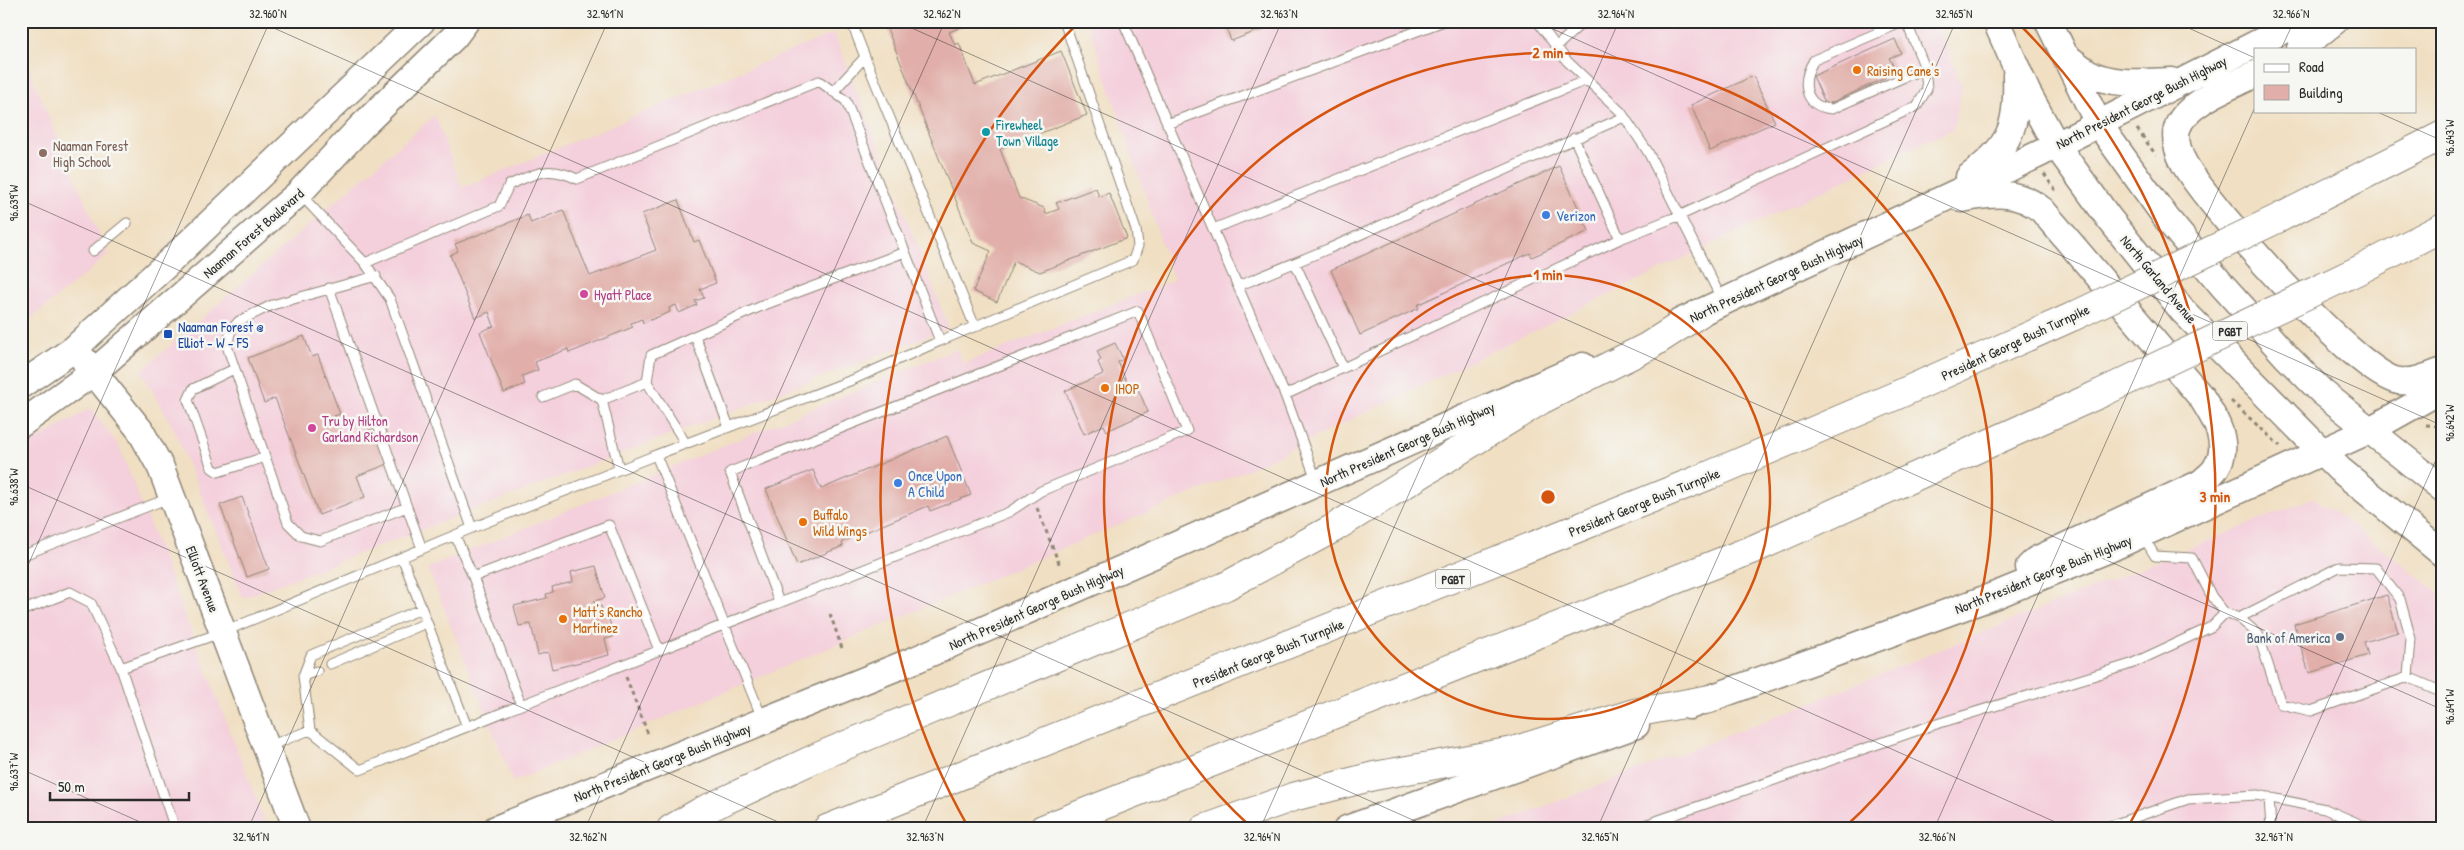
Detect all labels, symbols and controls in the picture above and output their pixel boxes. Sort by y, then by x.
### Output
text: 32.960°N [249,5,287,22]
text: 32.961°N [587,5,623,22]
text: 32.962°N [923,5,961,22]
text: 32.963°N [1260,5,1298,22]
text: 32.964°N [1598,5,1634,22]
text: 32.965°N [1936,5,1973,22]
text: 32.966°N [2273,5,2309,22]
text: 2 min [1533,42,1564,63]
legend [2254,48,2416,112]
street label: North President George Bush Highway [2052,51,2230,154]
text: Road [2299,56,2324,77]
place label: Raising Cane's [1867,61,1939,81]
marker: Raising Cane's [1851,64,1863,76]
text: Building [2299,82,2343,103]
place label: Firewheel Town Village [995,115,1059,151]
text: 96.643°W [2441,119,2458,156]
marker: Firewheel Town Village [980,126,992,138]
place label: Naaman Forest High School [53,136,128,172]
marker: Naaman Forest High School [37,147,49,159]
text: 96.639°W [5,184,22,221]
street label: Naaman Forest Boulevard [199,184,308,282]
place label: Verizon [1556,206,1596,225]
marker: Verizon [1540,209,1552,221]
street label: North President George Bush Highway [1686,229,1866,328]
street label: North Garland Avenue [2116,231,2202,327]
text: 1 min [1533,264,1563,285]
place label: Hyatt Place [594,285,652,305]
marker: Hyatt Place [578,288,590,300]
street label: President George Bush Turnpike [1938,299,2093,386]
place label: Naaman Forest @ Elliot - W - FS [178,317,264,352]
road number: PGBT [2212,322,2248,341]
marker: Naaman Forest @ Elliot - W - FS [162,328,174,340]
place label: IHOP [1115,379,1139,398]
marker: IHOP [1099,382,1111,394]
street label: North President George Bush Highway [1317,397,1498,492]
text: 96.642°W [2441,404,2458,441]
place label: Tru by Hilton Garland Richardson [322,411,418,446]
marker: Tru by Hilton Garland Richardson [306,422,318,434]
street label: President George Bush Turnpike [1566,463,1723,542]
place label: Once Upon A Child [908,466,962,501]
text: 96.638°W [5,468,22,506]
marker: Once Upon A Child [892,477,904,489]
text: 3 min [2200,486,2230,507]
centre of rings [1539,488,1557,506]
place label: Buffalo Wild Wings [813,505,867,541]
marker: Buffalo Wild Wings [797,516,809,528]
street label: North President George Bush Highway [1952,530,2135,619]
street label: Elliott Avenue [182,543,224,615]
street label: North President George Bush Highway [946,560,1127,655]
road number: PGBT [1436,570,1470,588]
place label: Matt's Rancho Martinez [573,602,643,637]
marker: Matt's Rancho Martinez [557,613,569,625]
street label: President George Bush Turnpike [1190,614,1347,693]
place label: Bank of America [2247,628,2331,647]
marker: Bank of America [2334,631,2346,643]
text: 96.641°W [2441,689,2458,725]
street label: North President George Bush Highway [571,718,754,807]
text: 96.637°W [5,752,22,791]
scale bar [50,770,189,802]
text: 50 m [58,776,85,797]
text: 32.961°N [233,828,269,845]
text: 32.962°N [569,828,607,845]
text: 32.963°N [906,828,944,845]
text: 32.964°N [1244,828,1280,845]
text: 32.965°N [1582,828,1619,845]
text: 32.966°N [1919,828,1955,845]
text: 32.967°N [2255,828,2293,845]

